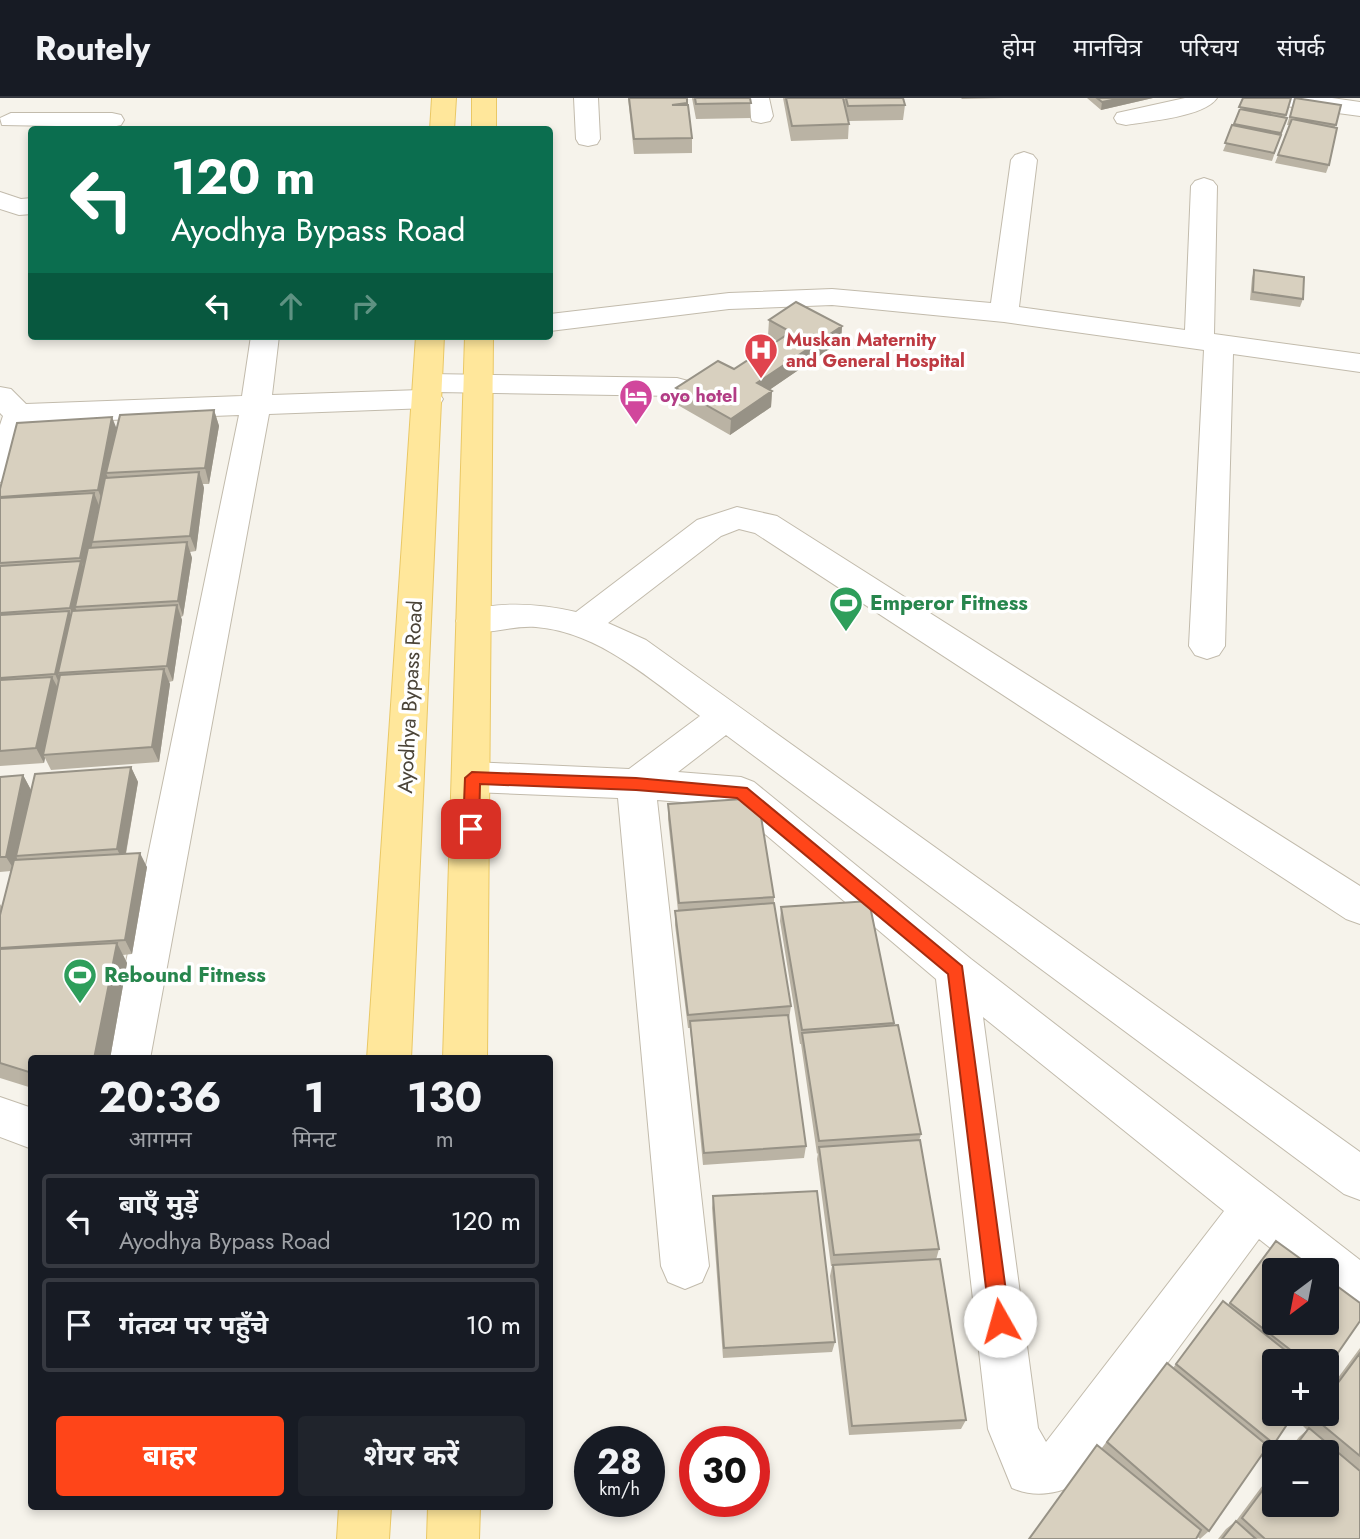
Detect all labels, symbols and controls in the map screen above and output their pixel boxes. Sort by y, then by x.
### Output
text: Routely [35,25,150,72]
text: होम [1002,30,1035,65]
text: मानचित्र [1073,30,1142,65]
text: परिचय [1180,30,1239,65]
text: संपर्क [1277,30,1325,65]
text: 120 m [171,142,315,212]
icon: left [56,154,147,245]
text: Ayodhya Bypass Road [171,207,466,253]
icon: left [199,287,237,325]
icon: ahead [272,287,310,325]
icon: right [345,287,383,325]
place label: Muskan Maternity and General Hospital [786,327,965,374]
hospital icon: Muskan Maternity and General Hospital [742,331,780,380]
hotel icon: oyo hotel [617,377,655,426]
place label: oyo hotel [660,383,737,409]
sports icon: Emperor Fitness [827,584,865,633]
place label: Emperor Fitness [870,588,1028,618]
street label: Ayodhya Bypass Road [390,600,430,794]
pin [441,799,501,859]
icon: arrive [452,810,490,848]
sports icon: Rebound Fitness [61,956,99,1005]
place label: Rebound Fitness [104,960,266,990]
text: 20:36 [99,1067,222,1128]
text: 1 [304,1067,325,1128]
text: 130 [407,1067,482,1128]
text: आगमन [129,1122,192,1156]
text: मिनट [292,1122,336,1156]
text: m [436,1122,454,1156]
text: बाएँ मुड़ें [119,1185,198,1223]
icon: left [60,1202,98,1240]
text: 120 m [451,1202,521,1240]
text: Ayodhya Bypass Road [119,1224,331,1258]
north arrow [1262,1258,1339,1335]
map controls [1262,1258,1339,1517]
position arrow [963,1284,1037,1358]
icon: arrive [60,1306,98,1344]
text: गंतव्य पर पहुँचे [119,1306,268,1344]
text: 10 m [466,1306,521,1344]
button: + [1262,1349,1339,1426]
button: बाहर [56,1416,284,1496]
button: शेयर करें [298,1416,525,1496]
speed limit sign: 30 [679,1426,770,1517]
text: 28 [597,1437,642,1487]
button: − [1262,1440,1339,1517]
text: km/h [599,1476,640,1502]

